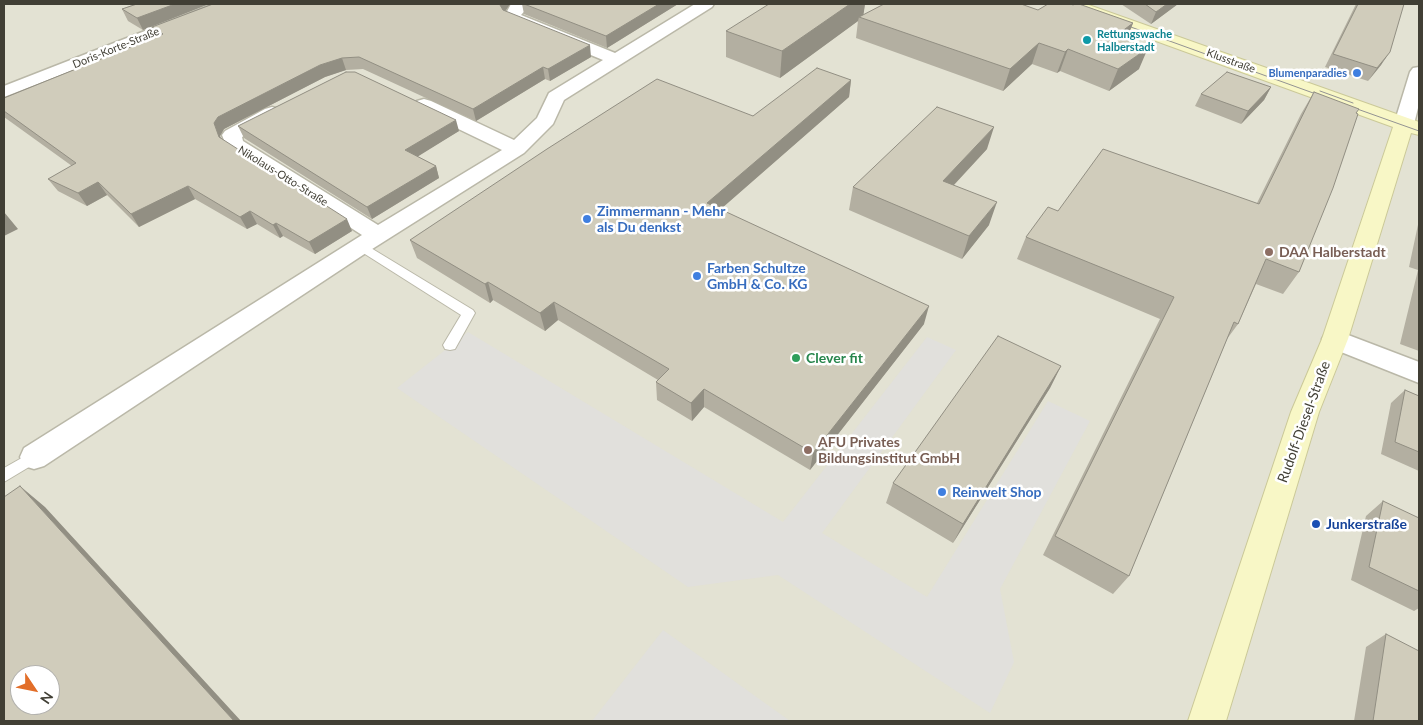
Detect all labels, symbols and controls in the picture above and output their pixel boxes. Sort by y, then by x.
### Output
street label: Doris-Korte-Straße [71,25,161,71]
place label: Rettungswache Halberstadt [1097,27,1172,53]
marker: Rettungswache Halberstadt [1081,34,1093,46]
street label: Klusstraße [1205,46,1257,76]
place label: Blumenparadies [1268,66,1347,80]
marker: Blumenparadies [1351,67,1363,79]
street label: Nikolaus-Otto-Straße [236,143,330,209]
place label: Zimmermann - Mehr als Du denkst [597,203,725,236]
marker: Zimmermann - Mehr als Du denkst [581,213,593,225]
place label: DAA Halberstadt [1279,244,1386,260]
marker: DAA Halberstadt [1263,246,1275,258]
place label: Farben Schultze GmbH & Co. KG [707,260,807,292]
marker: Farben Schultze GmbH & Co. KG [691,270,703,282]
place label: Clever fit [806,350,863,366]
marker: Clever fit [790,352,802,364]
street label: Rudolf-Diesel-Straße [1274,359,1334,485]
place label: AFU Privates Bildungsinstitut GmbH [818,434,960,467]
marker: AFU Privates Bildungsinstitut GmbH [802,444,814,456]
place label: Reinwelt Shop [952,484,1042,500]
marker: Reinwelt Shop [936,486,948,498]
place label: Junkerstraße [1326,516,1407,532]
marker: Junkerstraße [1310,518,1322,530]
north arrow [10,665,60,715]
text: N [37,689,57,707]

